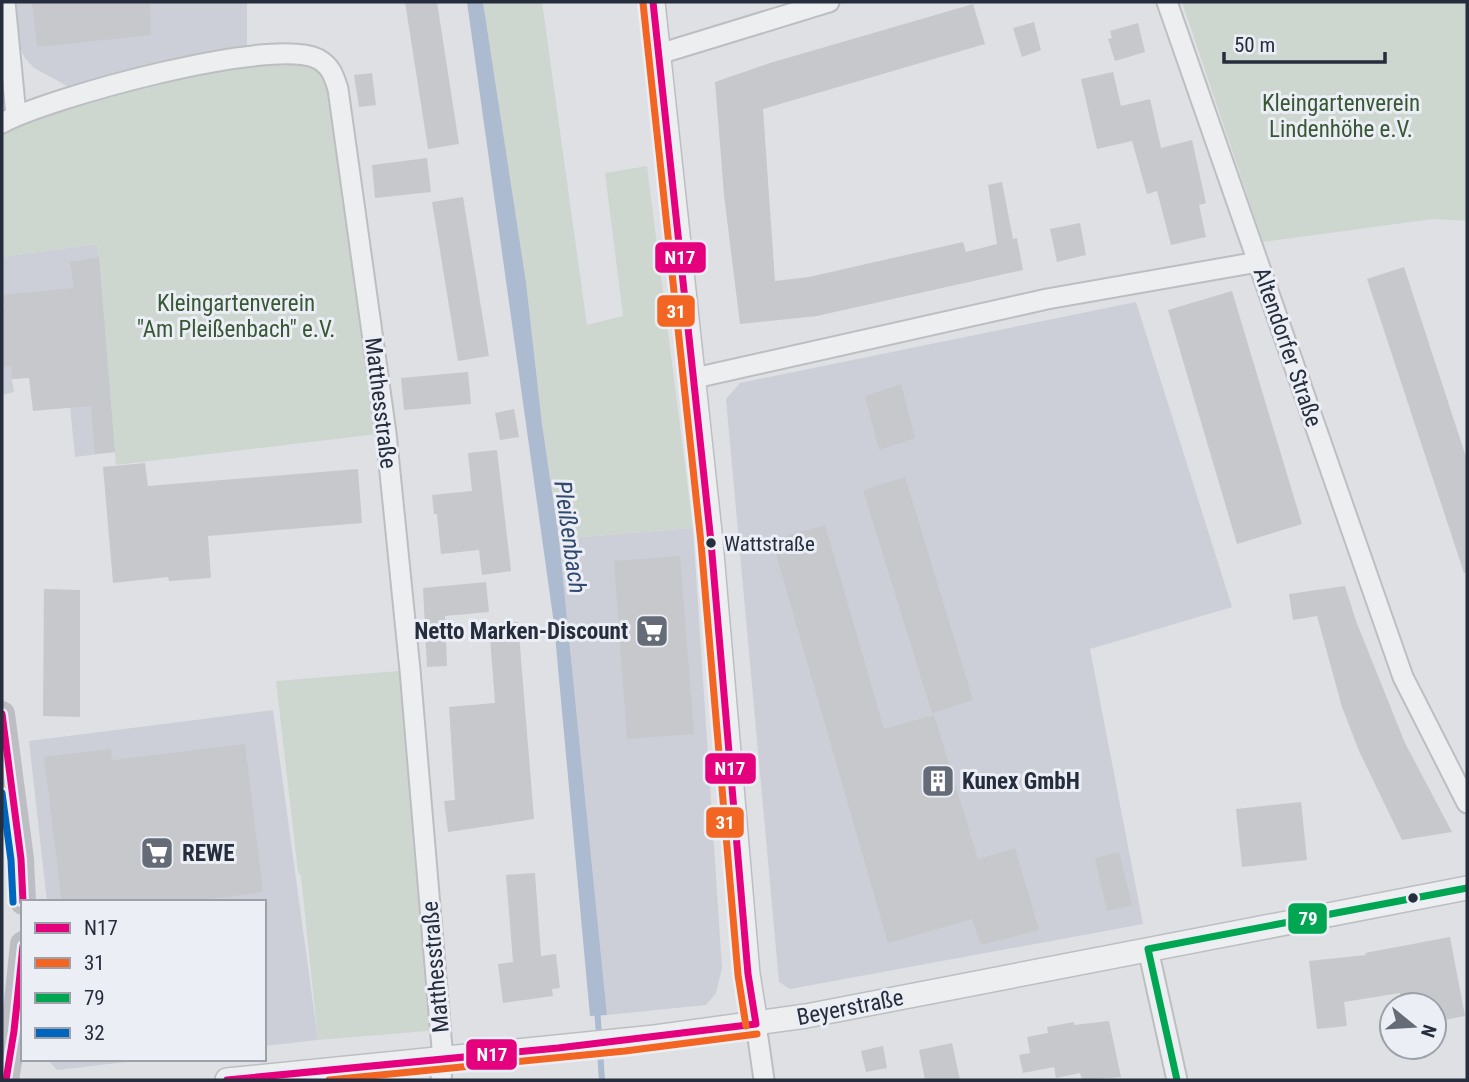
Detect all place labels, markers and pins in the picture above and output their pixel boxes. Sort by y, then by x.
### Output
place label: Wattstraße [724,532,815,556]
marker: Wattstraße [704,536,718,550]
supermarket icon: Netto Marken-Discount [633,612,671,650]
place label: Netto Marken-Discount [414,618,628,645]
building icon: Kunex GmbH [919,762,957,800]
place label: Kunex GmbH [962,768,1080,795]
supermarket icon: REWE [138,834,176,872]
place label: REWE [182,840,235,867]
unlabelled marker [1406,891,1420,905]

